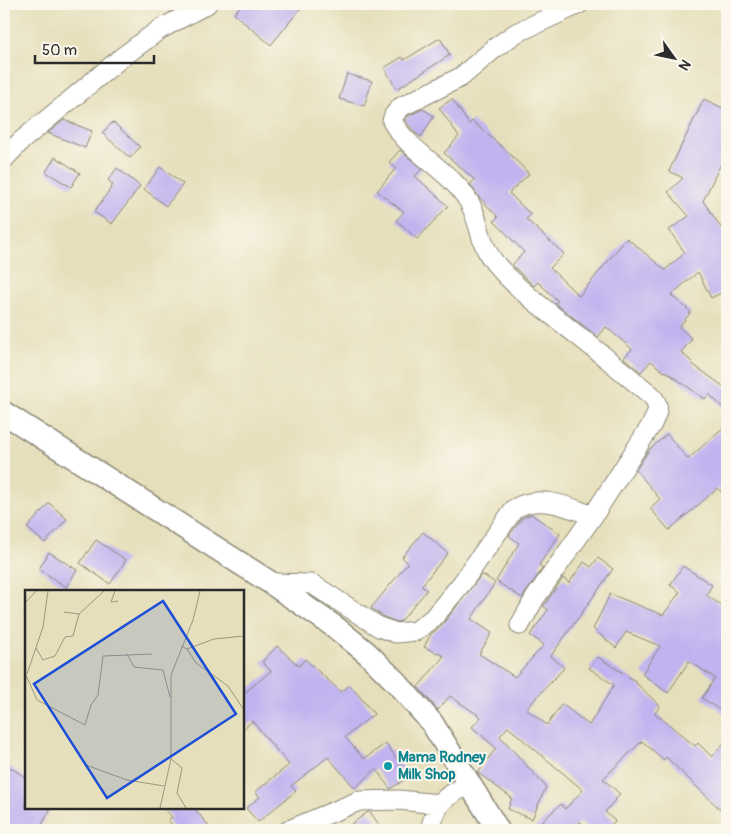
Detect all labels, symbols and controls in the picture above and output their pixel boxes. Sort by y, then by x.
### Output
scale bar [35,32,154,64]
north arrow [648,32,698,82]
text: 50 m [42,41,77,60]
text: N [675,56,694,73]
inset map [25,590,244,809]
place label: Mama Rodney Milk Shop [398,748,486,784]
marker: Mama Rodney Milk Shop [382,760,394,772]

